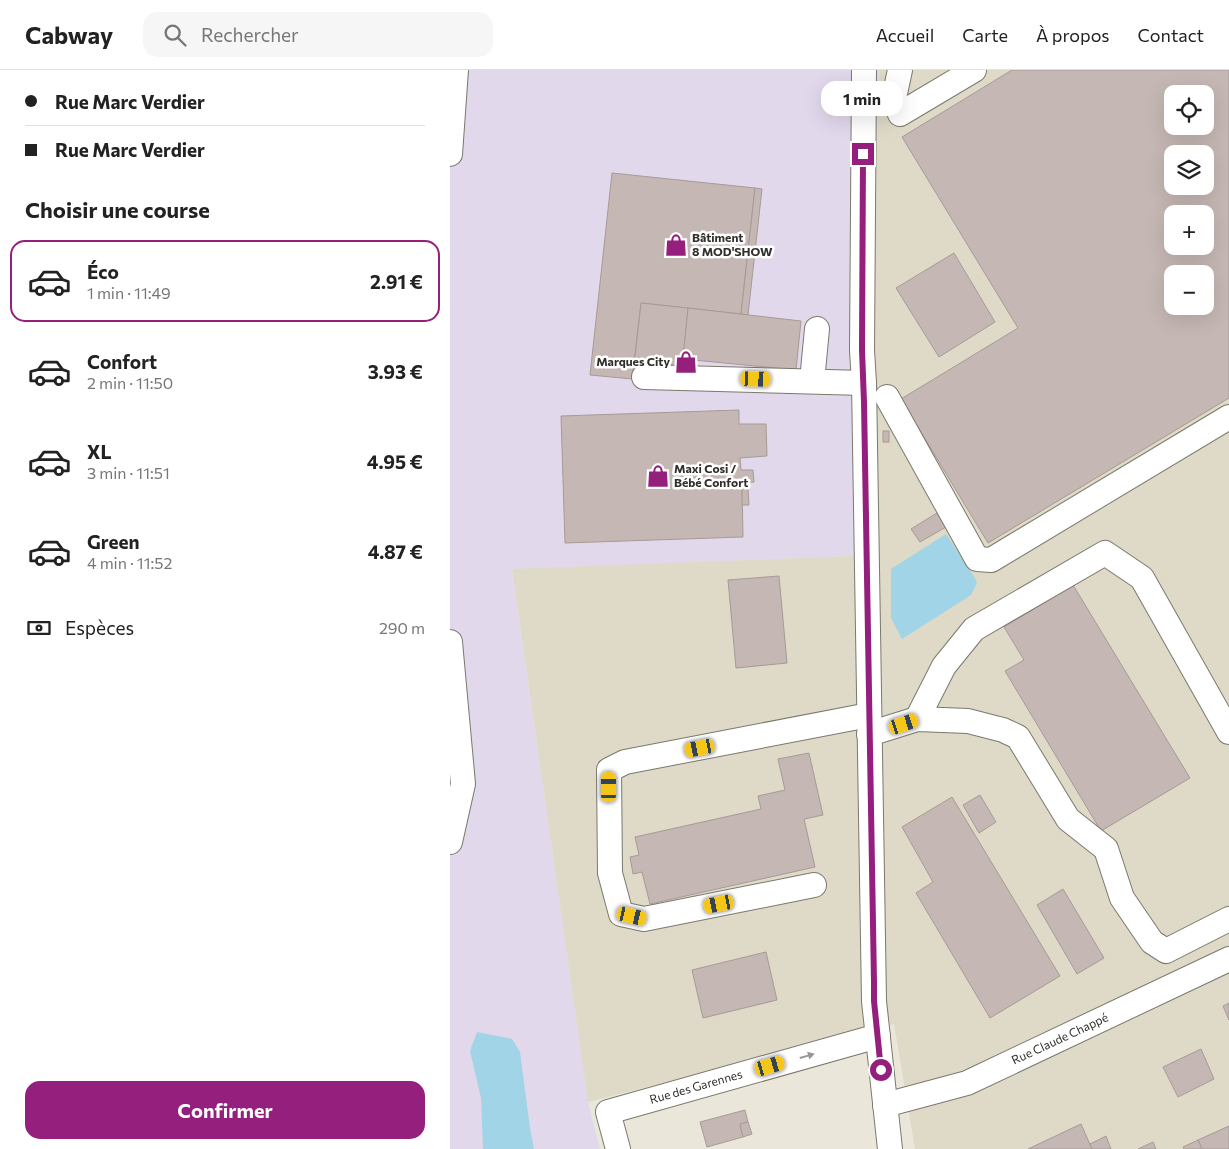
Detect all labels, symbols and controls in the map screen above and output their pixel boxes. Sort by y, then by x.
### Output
search box [143,12,493,57]
text: Cabway [25,20,113,49]
icon: search [161,21,189,49]
text: Rechercher [201,23,299,46]
text: Accueil [876,24,934,46]
text: Carte [962,24,1008,46]
text: À propos [1036,24,1110,46]
text: Contact [1138,24,1204,46]
callout: 1 min [822,82,904,116]
map controls [1164,85,1214,315]
button: locate [1164,85,1214,135]
text: 1 min [843,89,881,108]
text: Rue Marc Verdier [55,90,205,113]
text: Rue Marc Verdier [55,138,205,161]
route end [852,143,874,165]
button: layers [1164,145,1214,195]
text: Choisir une course [25,196,210,223]
button: + [1164,205,1214,255]
place label: Bâtiment 8 MOD'SHOW [692,230,773,258]
shop icon: Bâtiment 8 MOD'SHOW [663,232,689,258]
icon: car [27,259,72,304]
text: Éco [87,260,119,283]
button: − [1164,265,1214,315]
text: 2.91 € [370,270,423,293]
text: 1 min · 11:49 [87,283,171,302]
icon: car [27,349,72,394]
shop icon: Marques City [673,349,699,375]
text: Confort [87,350,157,373]
place label: Marques City [596,354,670,368]
text: 3.93 € [368,360,423,383]
car [740,371,771,387]
text: 2 min · 11:50 [87,373,173,392]
icon: car [27,439,72,484]
text: XL [87,440,112,463]
text: 4.95 € [367,450,423,473]
place label: Maxi Cosi / Bébé Confort [674,461,748,489]
text: 3 min · 11:51 [87,463,170,482]
shop icon: Maxi Cosi / Bébé Confort [645,463,671,489]
icon: car [27,529,72,574]
text: Green [87,530,139,553]
text: 4.87 € [368,540,423,563]
text: 4 min · 11:52 [87,553,172,572]
icon: cash [25,614,53,642]
text: Espèces [65,616,134,639]
text: 290 m [379,618,425,637]
car [887,712,920,736]
car [683,738,716,758]
car [601,772,616,802]
car [702,894,735,914]
car [615,905,648,927]
street label: Rue Claude Chappé [1009,1010,1110,1067]
one-way arrow [799,1052,814,1060]
car [753,1055,786,1077]
route start [870,1059,892,1081]
street label: Rue des Garennes [648,1066,744,1106]
button: Confirmer [25,1081,425,1139]

